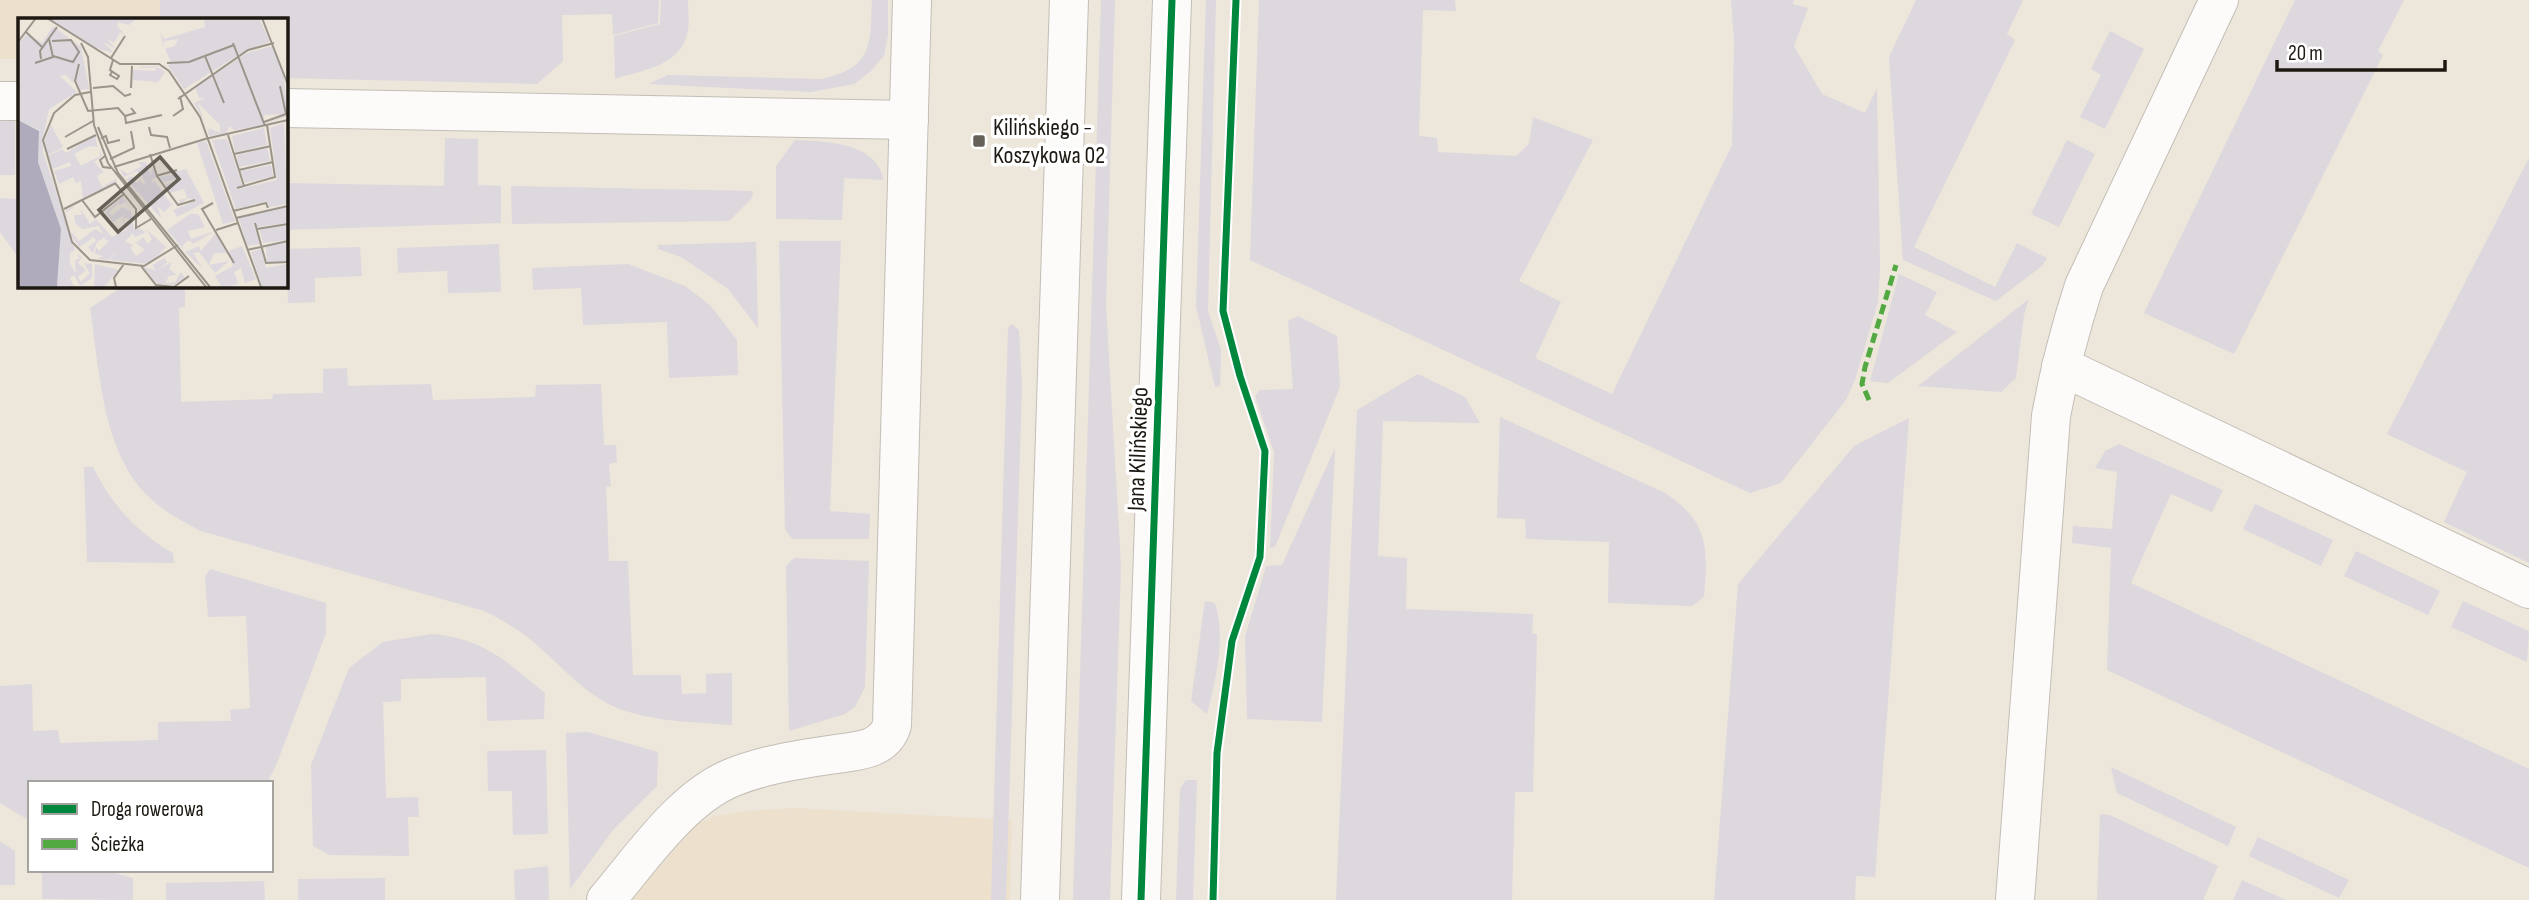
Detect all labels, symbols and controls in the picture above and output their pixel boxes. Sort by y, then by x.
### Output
inset map [18,18,287,287]
scale bar [2277,28,2445,72]
text: 20 m [2288,41,2323,66]
place label: Kilińskiego - Koszykowa 02 [993,113,1105,170]
marker: Kilińskiego - Koszykowa 02 [971,133,987,149]
street label: Jana Kilińskiego [1121,387,1155,512]
legend [28,781,273,872]
text: Droga rowerowa [91,797,204,822]
text: Ścieżka [91,832,144,857]

